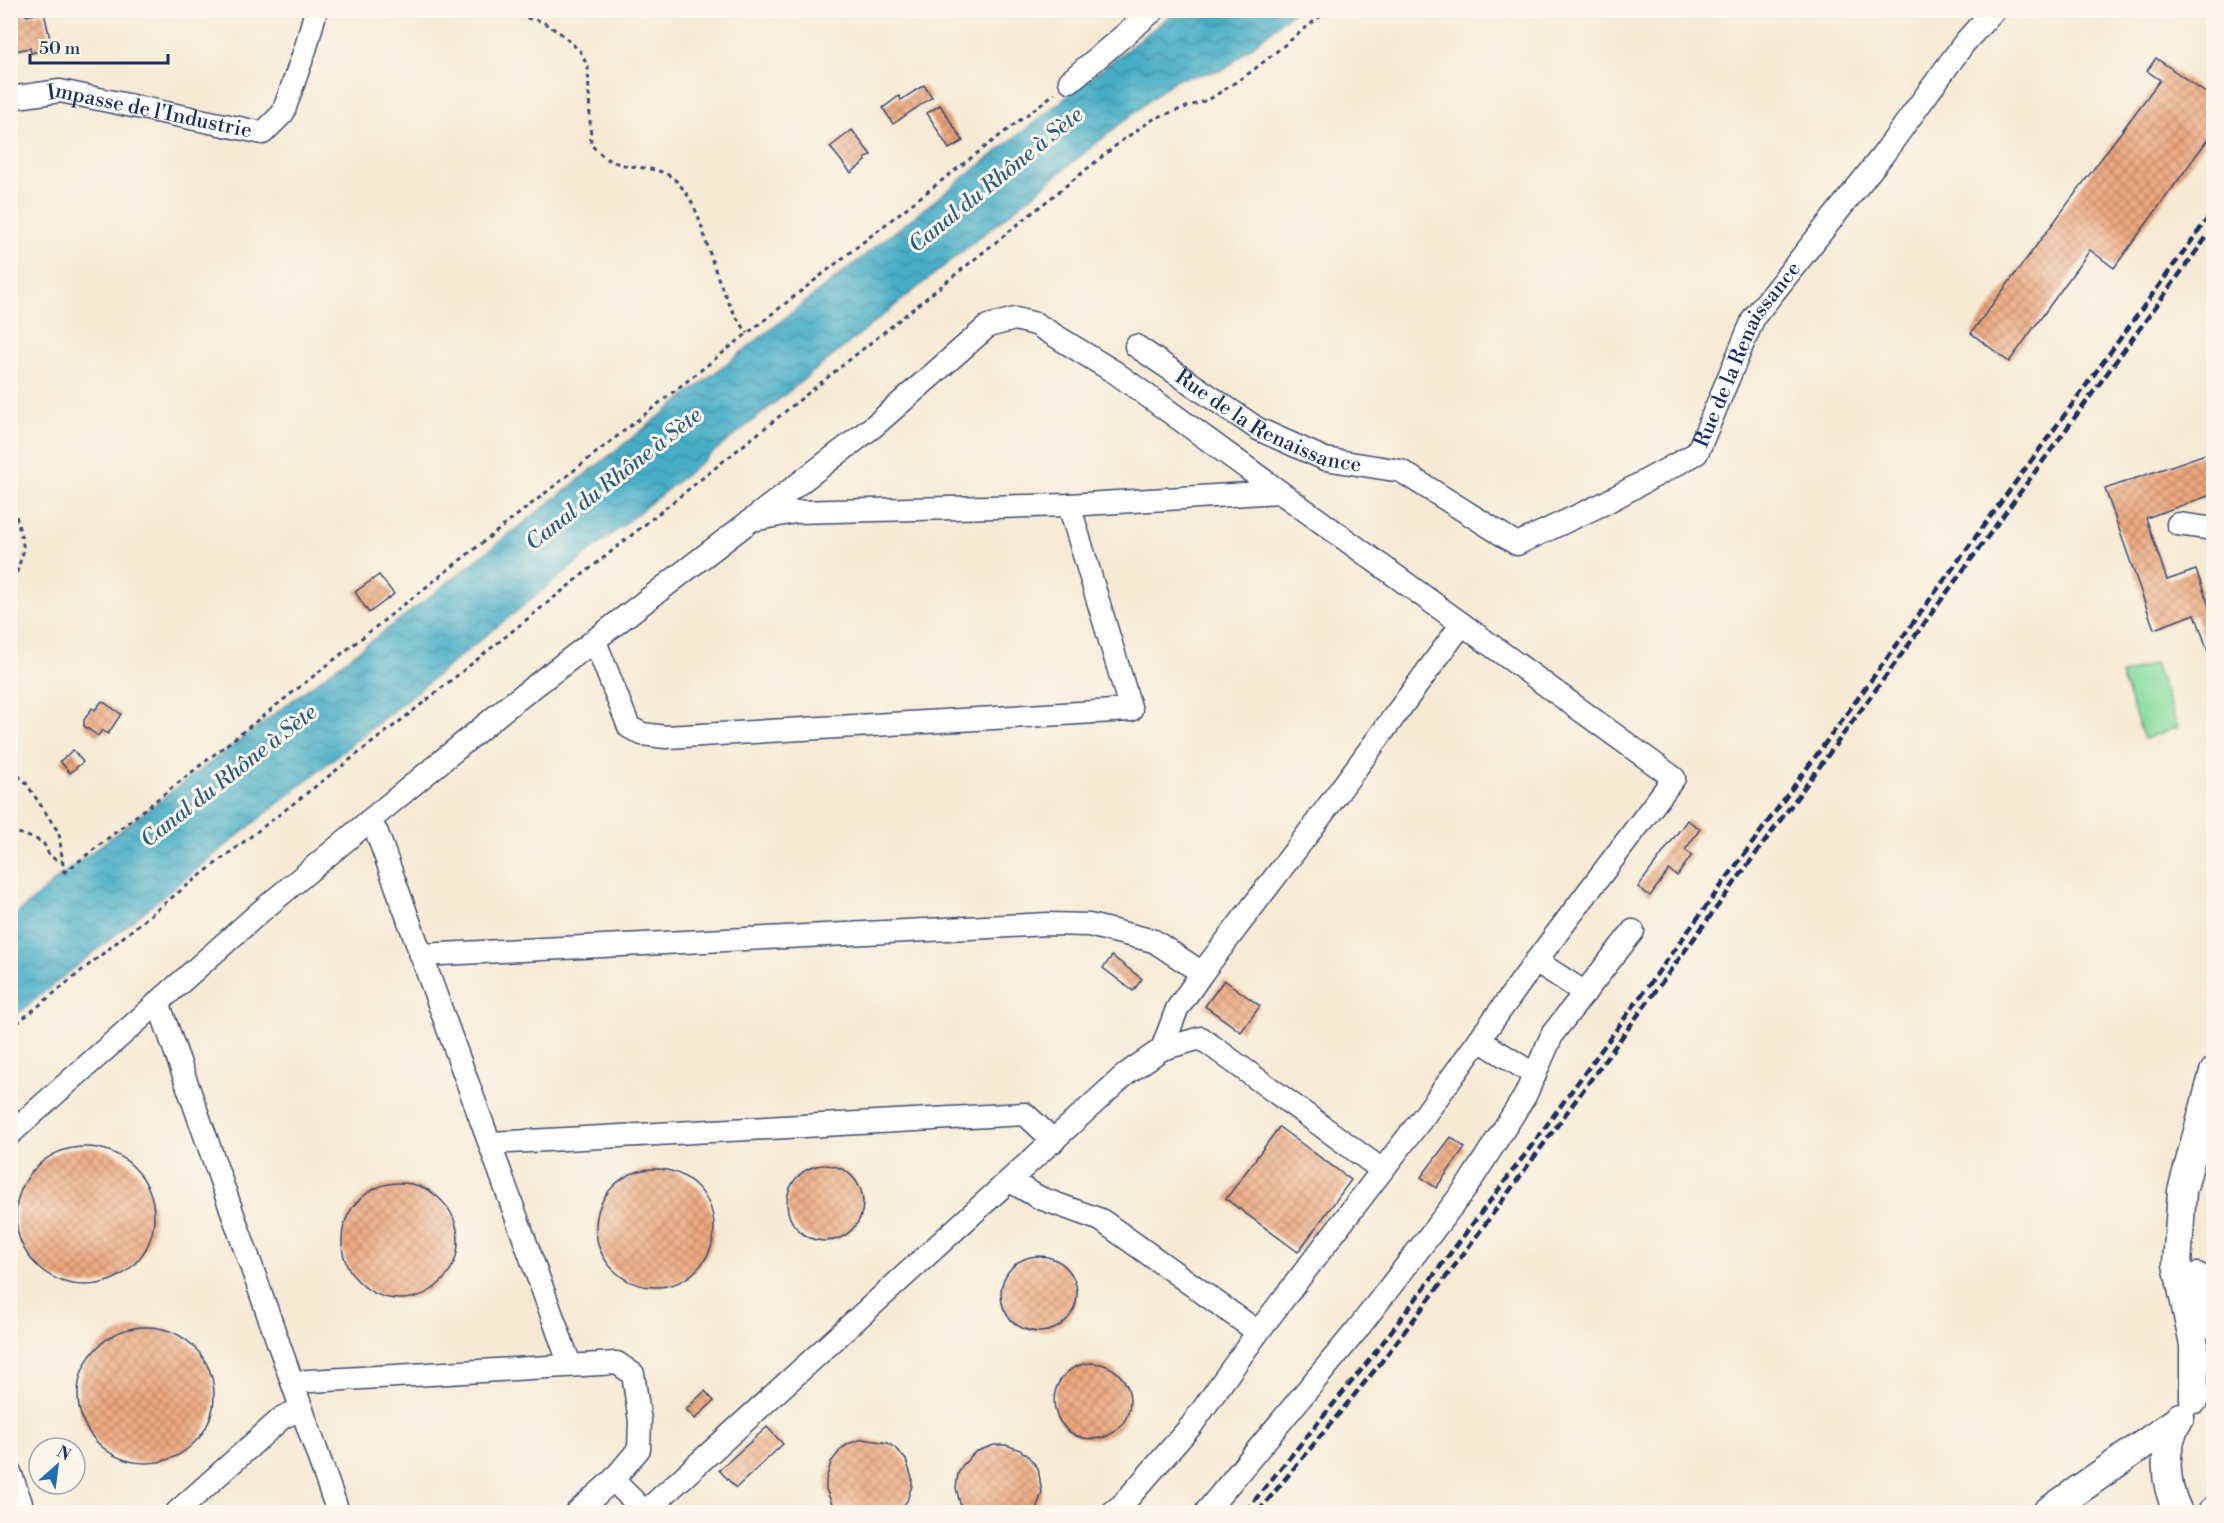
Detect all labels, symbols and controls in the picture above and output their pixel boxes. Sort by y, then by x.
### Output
scale bar [30,27,168,65]
text: 50 m [39,37,81,60]
street label: Impasse de l'Industrie [46,78,254,144]
water label: Canal du Rhône à Sète [903,102,1089,259]
street label: Rue de la Renaissance [1689,257,1807,451]
street label: Rue de la Renaissance [1170,364,1363,479]
water label: Canal du Rhône à Sète [520,402,708,556]
water label: Canal du Rhône à Sète [135,699,323,853]
north arrow [27,1436,87,1496]
text: N [53,1442,74,1466]

